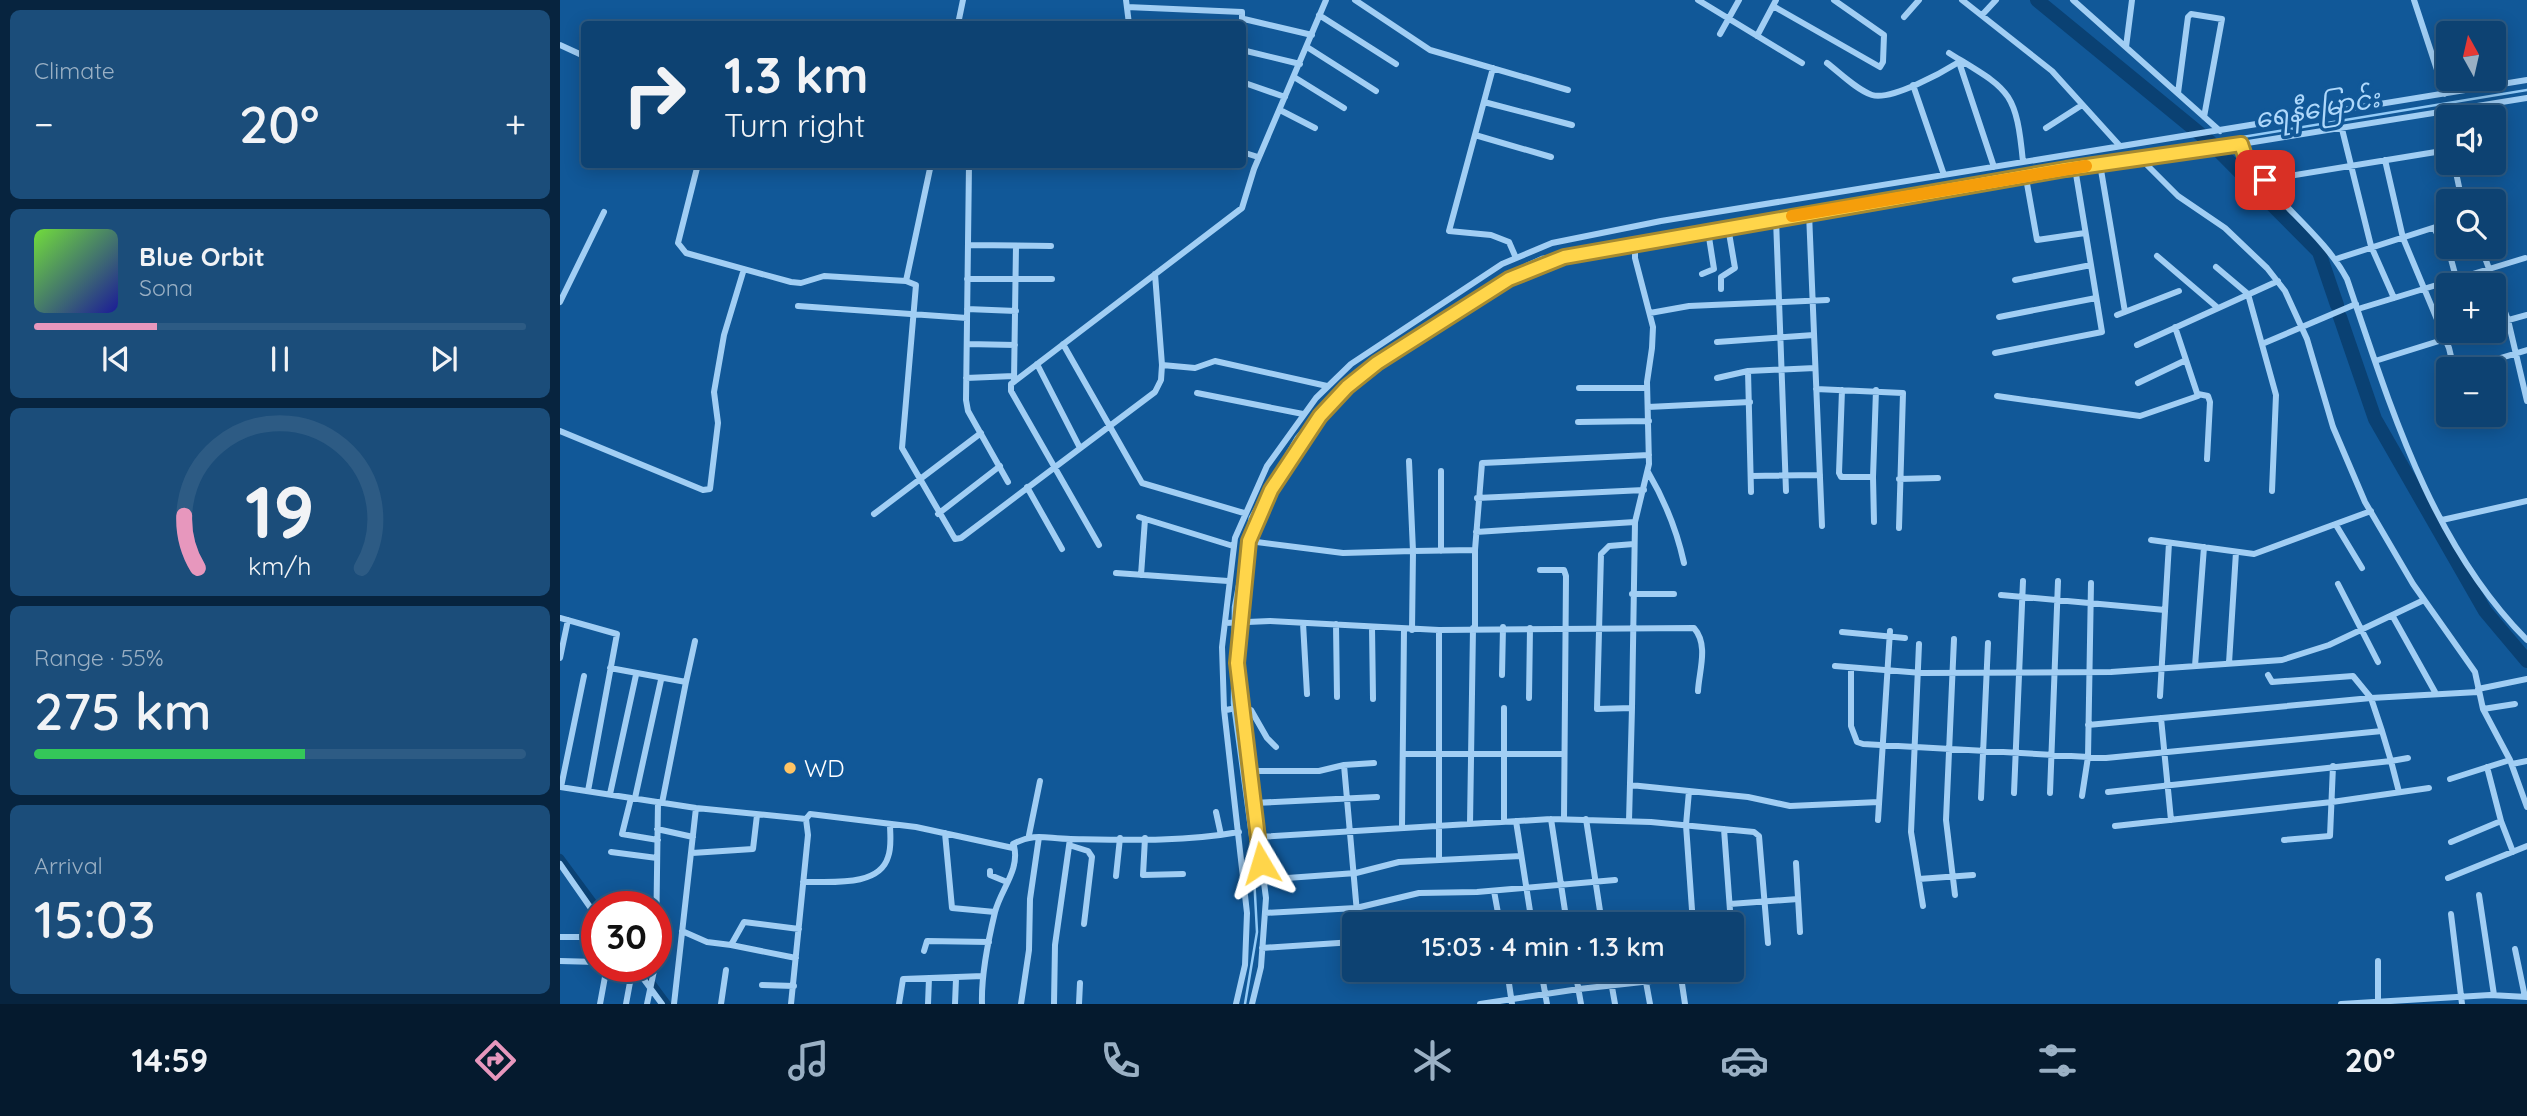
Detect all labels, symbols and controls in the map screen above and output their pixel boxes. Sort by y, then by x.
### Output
north arrow [2436,21,2506,91]
map controls [2436,21,2506,427]
text: 1.3 km [724,44,868,105]
icon: right [609,49,700,140]
text: Climate [34,56,115,85]
water label: ရေနီမြောင်း [2252,79,2385,141]
text: 20° [239,91,319,156]
text: − [34,100,54,148]
text: + [505,100,526,148]
text: Turn right [724,105,865,145]
button: sound [2436,105,2506,175]
pin [2235,150,2295,210]
icon: arrive [2246,161,2284,199]
button: search [2436,189,2506,259]
text: Blue Orbit [139,240,265,273]
text: Sona [139,273,193,302]
button: + [2436,273,2506,343]
icon: previous [97,340,135,378]
icon: pause [261,340,299,378]
icon: next [425,340,463,378]
button: − [2436,357,2506,427]
text: 19 [245,465,315,556]
text: km/h [248,550,312,581]
text: Range · 55% [34,643,164,672]
text: 275 km [34,678,212,743]
place label: WD [804,753,844,783]
marker: WD [782,760,798,776]
position arrow [1224,826,1298,900]
text: Arrival [34,851,103,880]
text: 15:03 [34,886,155,951]
speed limit sign: 30 [581,891,672,982]
text: 15:03 · 4 min · 1.3 km [1421,930,1665,963]
icon: directions [471,1036,520,1085]
icon: music [784,1036,833,1085]
icon: phone [1096,1036,1145,1085]
icon: climate [1408,1036,1457,1085]
icon: car [1720,1036,1769,1085]
icon: filters [2033,1036,2082,1085]
text: 14:59 [132,1040,208,1080]
text: 20° [2345,1040,2395,1080]

